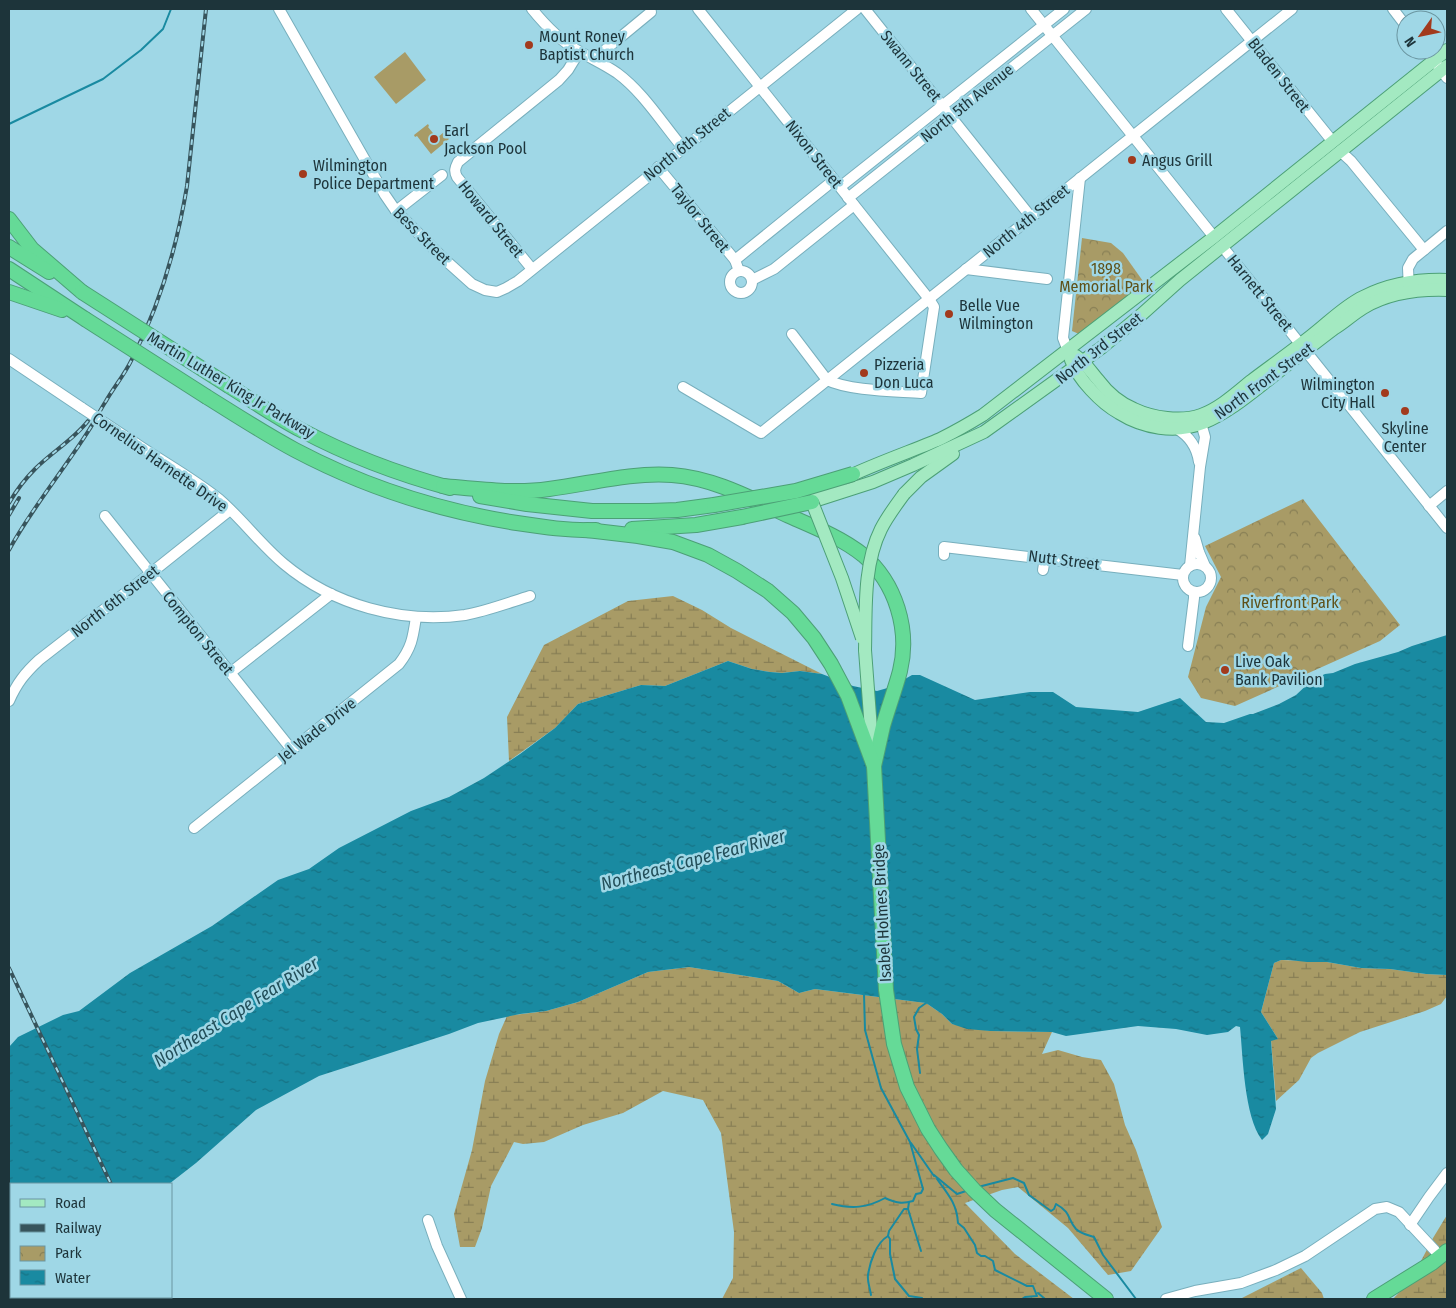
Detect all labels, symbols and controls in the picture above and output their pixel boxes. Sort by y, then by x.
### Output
north arrow [1396,10,1446,60]
place label: Mount Roney Baptist Church [539,27,634,64]
street label: Swann Street [877,27,946,106]
street label: Bladen Street [1244,34,1314,116]
text: N [1401,34,1420,50]
marker: Mount Roney Baptist Church [523,39,535,51]
street label: North 5th Avenue [917,60,1017,146]
street label: North 6th Street [640,103,735,185]
street label: Nixon Street [782,116,847,192]
place label: Earl Jackson Pool [444,121,527,158]
marker: Earl Jackson Pool [428,133,440,145]
place label: Angus Grill [1142,151,1212,170]
marker: Angus Grill [1126,154,1138,166]
place label: Wilmington Police Department [313,156,435,193]
marker: Wilmington Police Department [297,168,309,180]
street label: Howard Street [454,177,528,262]
street label: Taylor Street [667,180,734,257]
street label: North 4th Street [979,180,1074,262]
street label: Bess Street [389,203,455,269]
street label: Harnett Street [1223,251,1297,336]
park label: 1898 Memorial Park [1059,259,1153,296]
place label: Belle Vue Wilmington [959,296,1033,333]
marker: Belle Vue Wilmington [943,308,955,320]
street label: North 3rd Street [1052,308,1147,388]
street label: Martin Luther King Jr Parkway [144,327,319,443]
street label: North Front Street [1211,338,1318,423]
place label: Pizzeria Don Luca [874,355,934,392]
marker: Pizzeria Don Luca [858,367,870,379]
place label: Wilmington City Hall [1301,375,1375,412]
marker: Wilmington City Hall [1379,387,1391,399]
marker: Skyline Center [1399,405,1411,417]
street label: Cornelius Harnette Drive [89,408,231,516]
place label: Skyline Center [1381,419,1429,456]
street label: Nutt Street [1027,546,1101,574]
street label: North 6th Street [67,560,163,641]
street label: Compton Street [159,587,238,679]
park label: Riverfront Park [1241,593,1339,612]
place label: Live Oak Bank Pavilion [1235,652,1323,689]
marker: Live Oak Bank Pavilion [1219,664,1231,676]
street label: Jel Wade Drive [274,694,360,766]
water label: Northeast Cape Fear River [598,825,788,895]
street label: Isabel Holmes Bridge [869,843,895,983]
water label: Northeast Cape Fear River [150,952,323,1072]
legend [10,1183,172,1298]
text: Road [55,1194,86,1212]
text: Railway [55,1219,102,1237]
text: Park [55,1244,82,1262]
text: Water [55,1269,91,1287]

